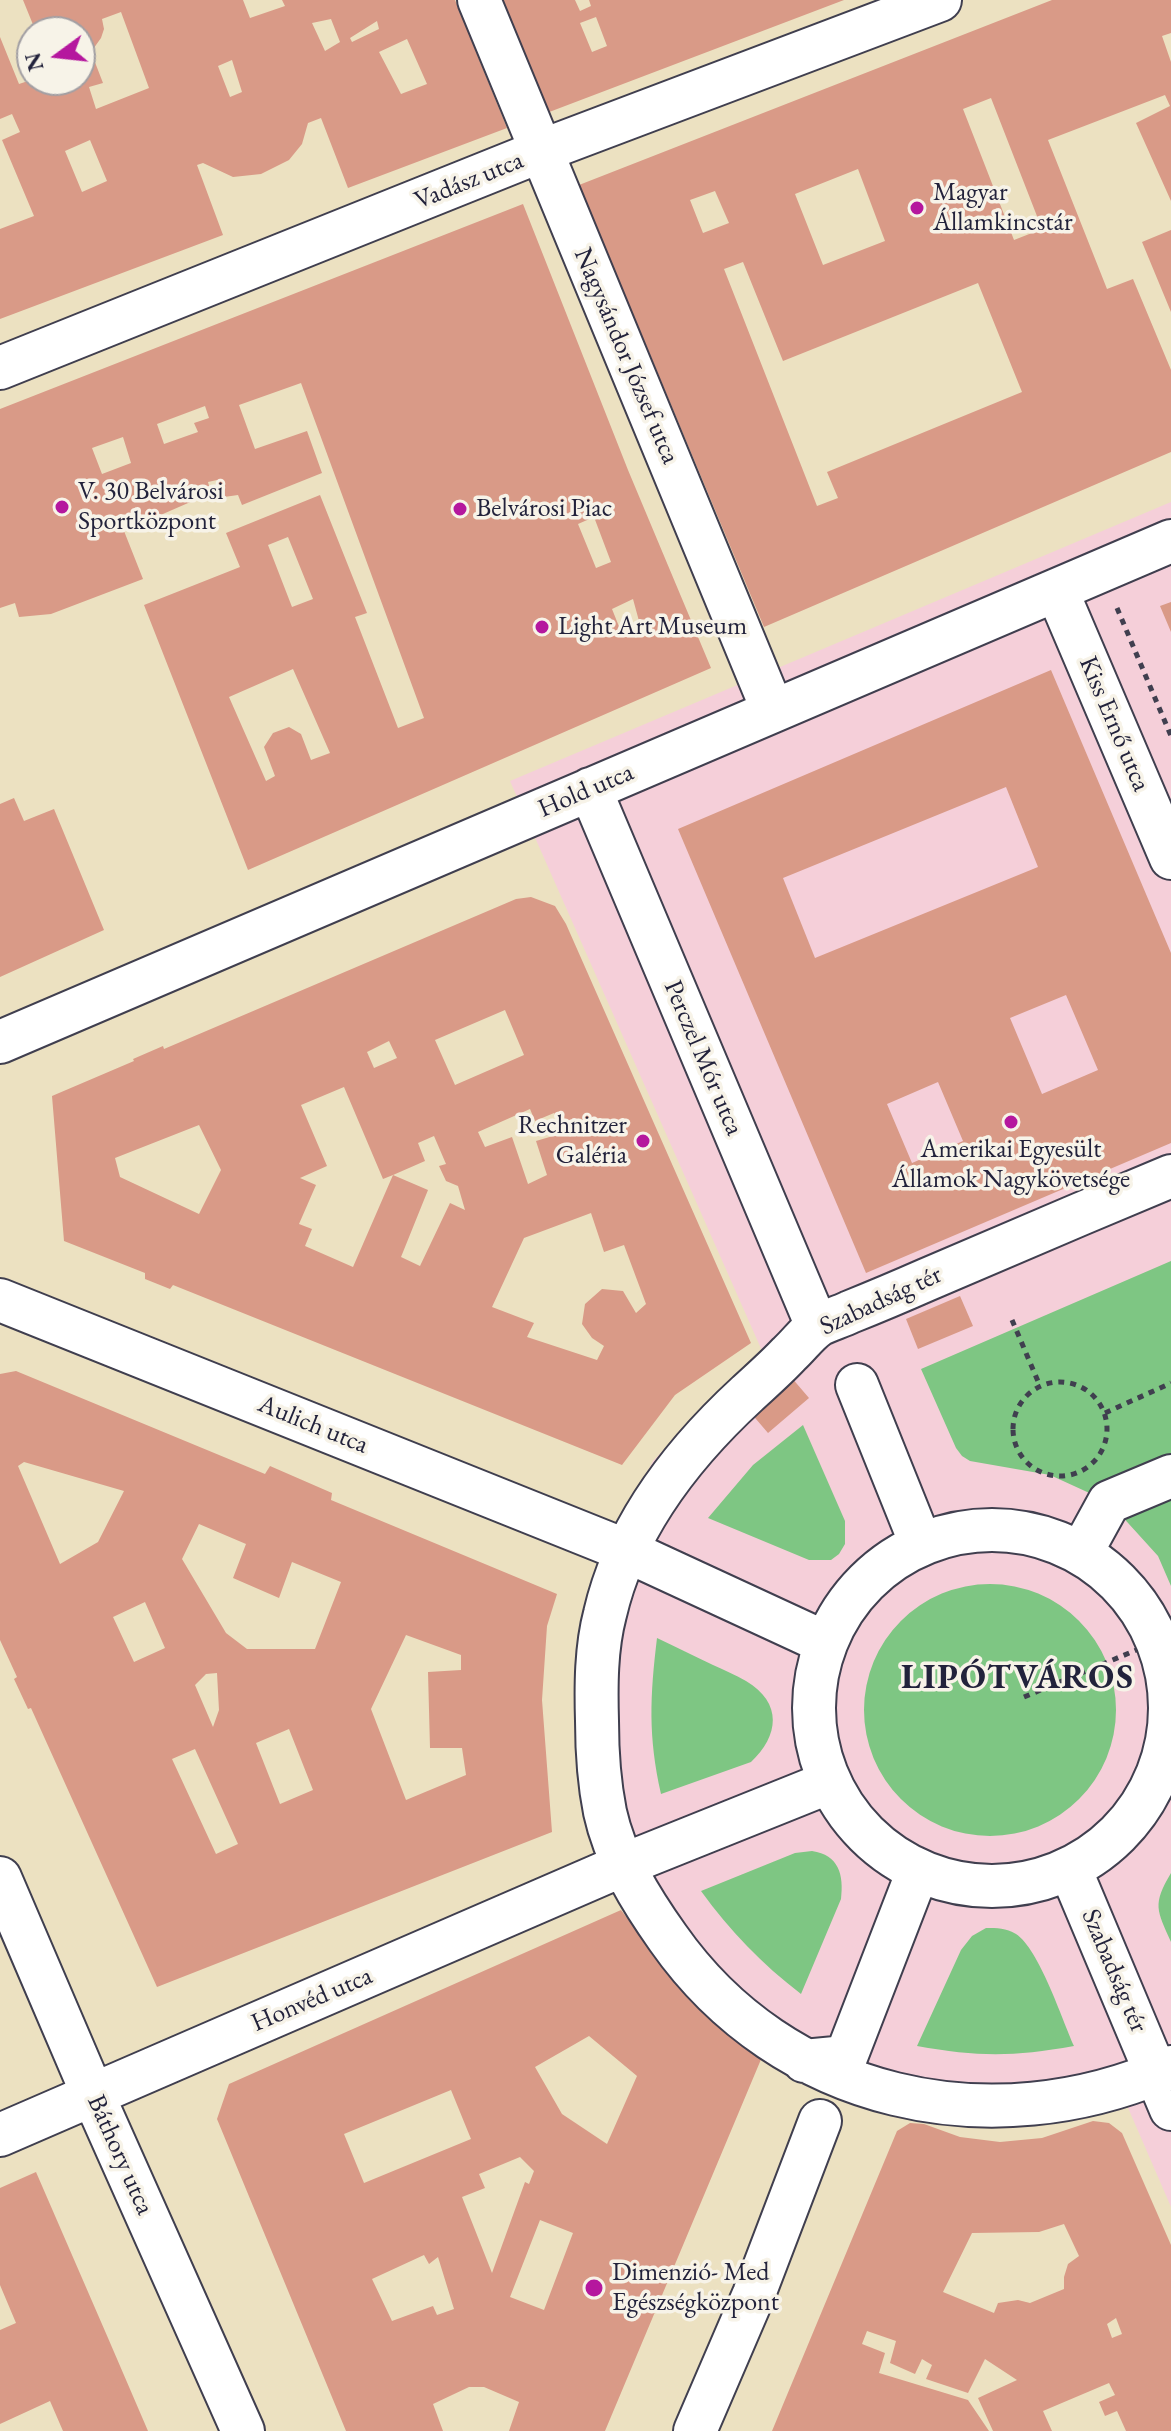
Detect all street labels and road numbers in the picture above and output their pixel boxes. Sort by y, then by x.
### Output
street label: Vadász utca [410,145,528,217]
street label: Nagysándor József utca [566,243,686,469]
street label: Kiss Ernő utca [1072,652,1156,796]
street label: Hold utca [534,757,638,825]
street label: Perczel Mór utca [656,976,750,1140]
street label: Szabadság tér [815,1259,947,1343]
street label: Aulich utca [253,1389,373,1461]
street label: Szabadság tér [1074,1905,1154,2037]
street label: Honvéd utca [247,1961,377,2039]
street label: Báthory utca [80,2090,160,2220]

